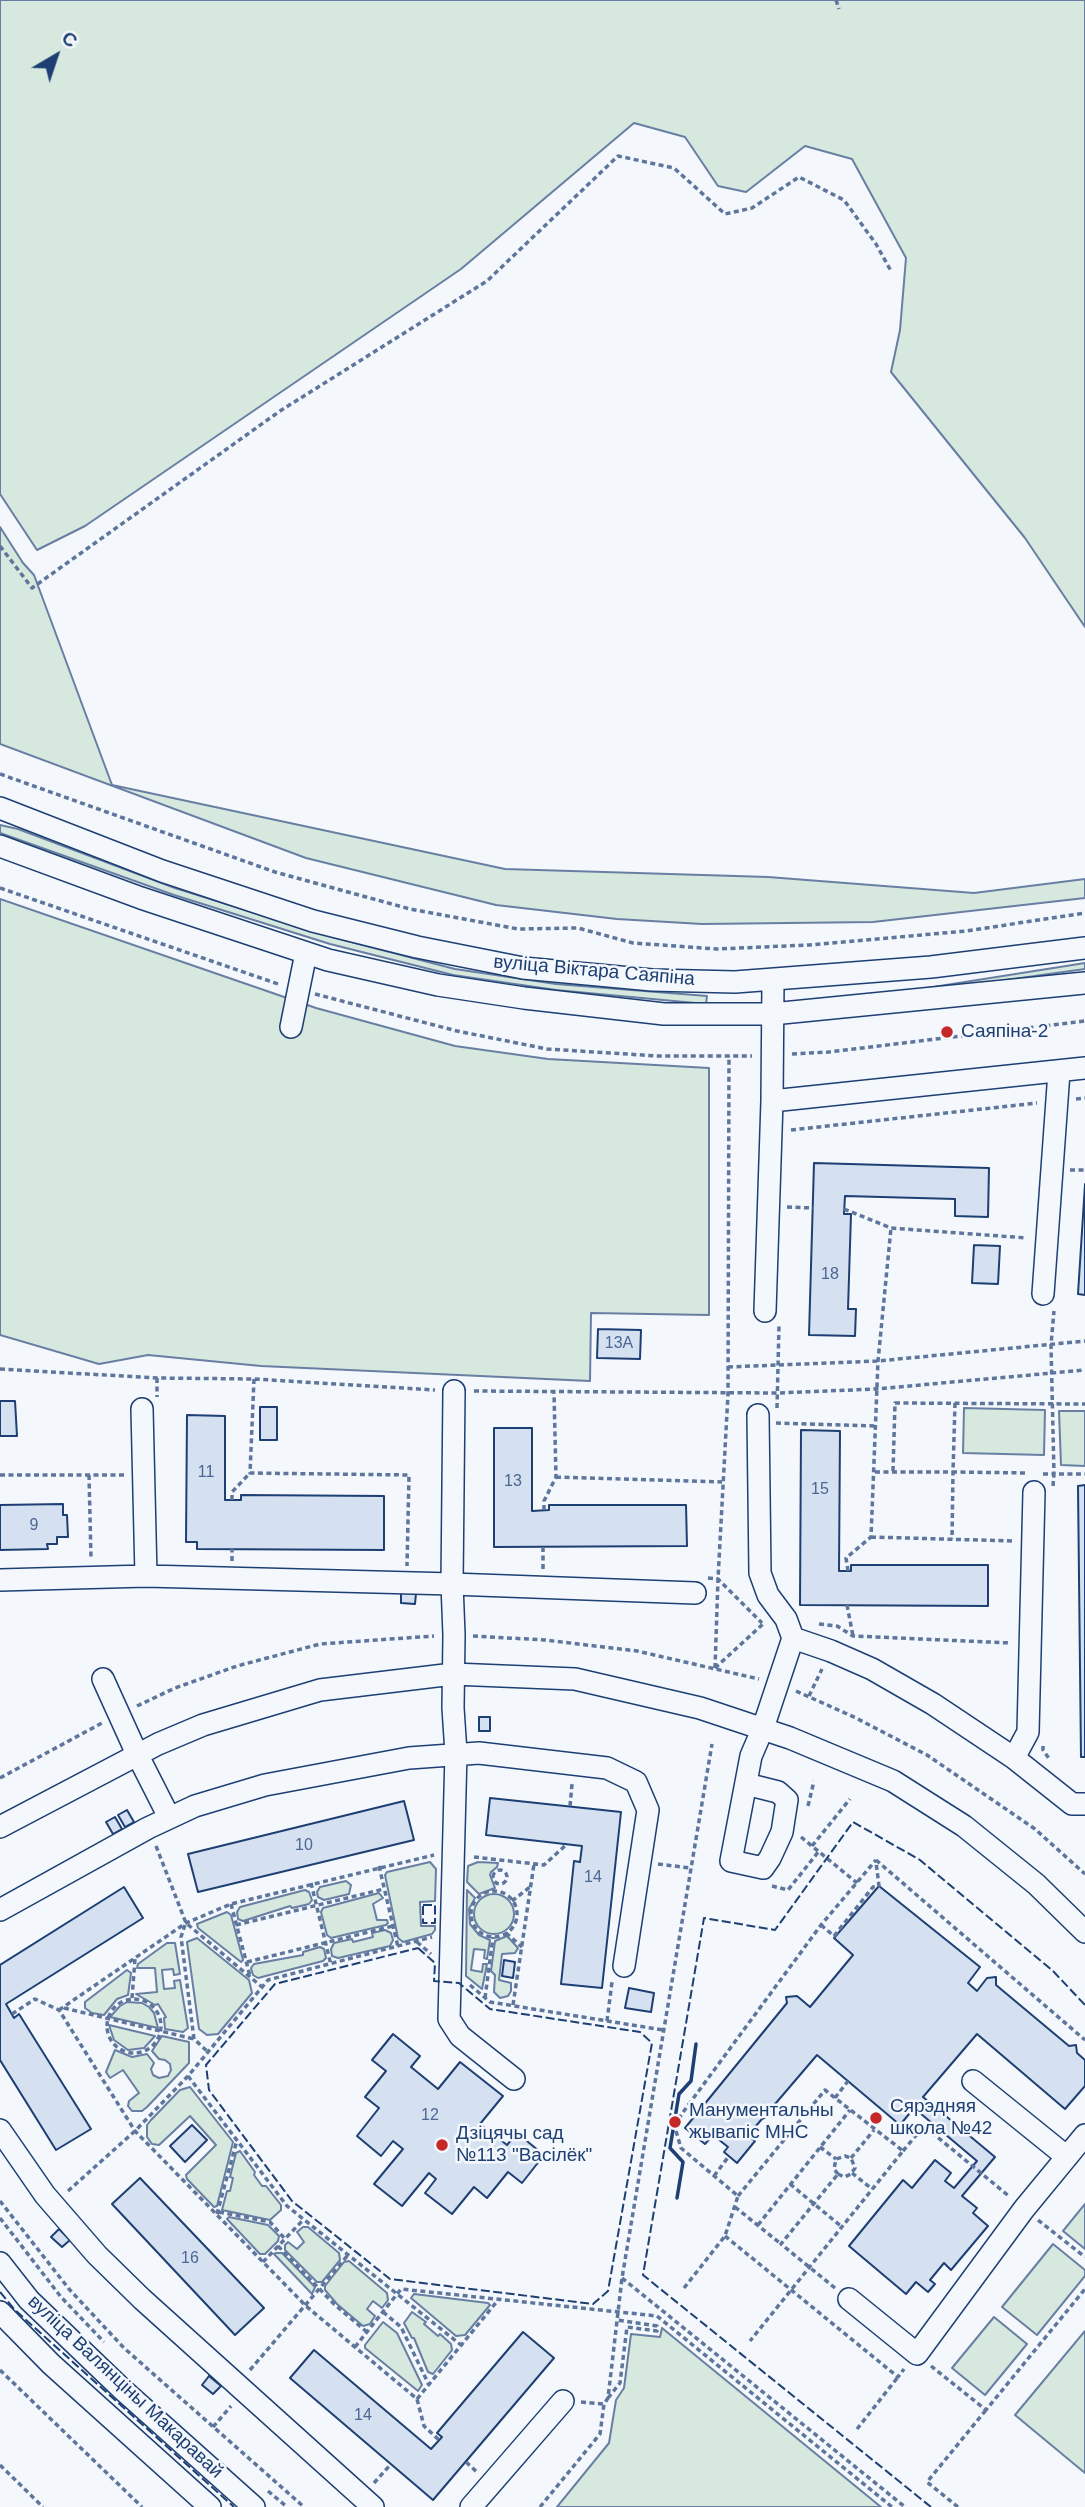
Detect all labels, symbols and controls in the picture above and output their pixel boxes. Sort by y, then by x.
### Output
north arrow [21,21,91,91]
text: С [58,27,81,52]
street label: вуліца Віктара Саяпіна [492,951,696,991]
place label: Саяпіна-2 [961,1021,1048,1043]
marker: Саяпіна-2 [939,1024,955,1040]
house number: 18 [821,1265,839,1285]
house number: 13А [605,1334,633,1354]
house number: 11 [198,1463,214,1483]
house number: 13 [504,1472,522,1492]
house number: 15 [811,1480,829,1500]
house number: 9 [30,1516,38,1536]
house number: 10 [295,1836,313,1856]
house number: 14 [584,1868,602,1888]
place label: Сярэдняя школа №42 [890,2096,992,2140]
place label: Манументальны жывапіс МНС [689,2100,834,2144]
house number: 12 [421,2106,439,2126]
marker: Сярэдняя школа №42 [868,2110,884,2126]
marker: Манументальны жывапіс МНС [667,2114,683,2130]
place label: Дзіцячы сад №113 "Васілёк" [456,2123,592,2167]
marker: Дзіцячы сад №113 "Васілёк" [434,2137,450,2153]
house number: 16 [181,2249,199,2269]
street label: вуліца Валянціны Макаравай [23,2291,227,2483]
house number: 14 [354,2406,372,2426]

